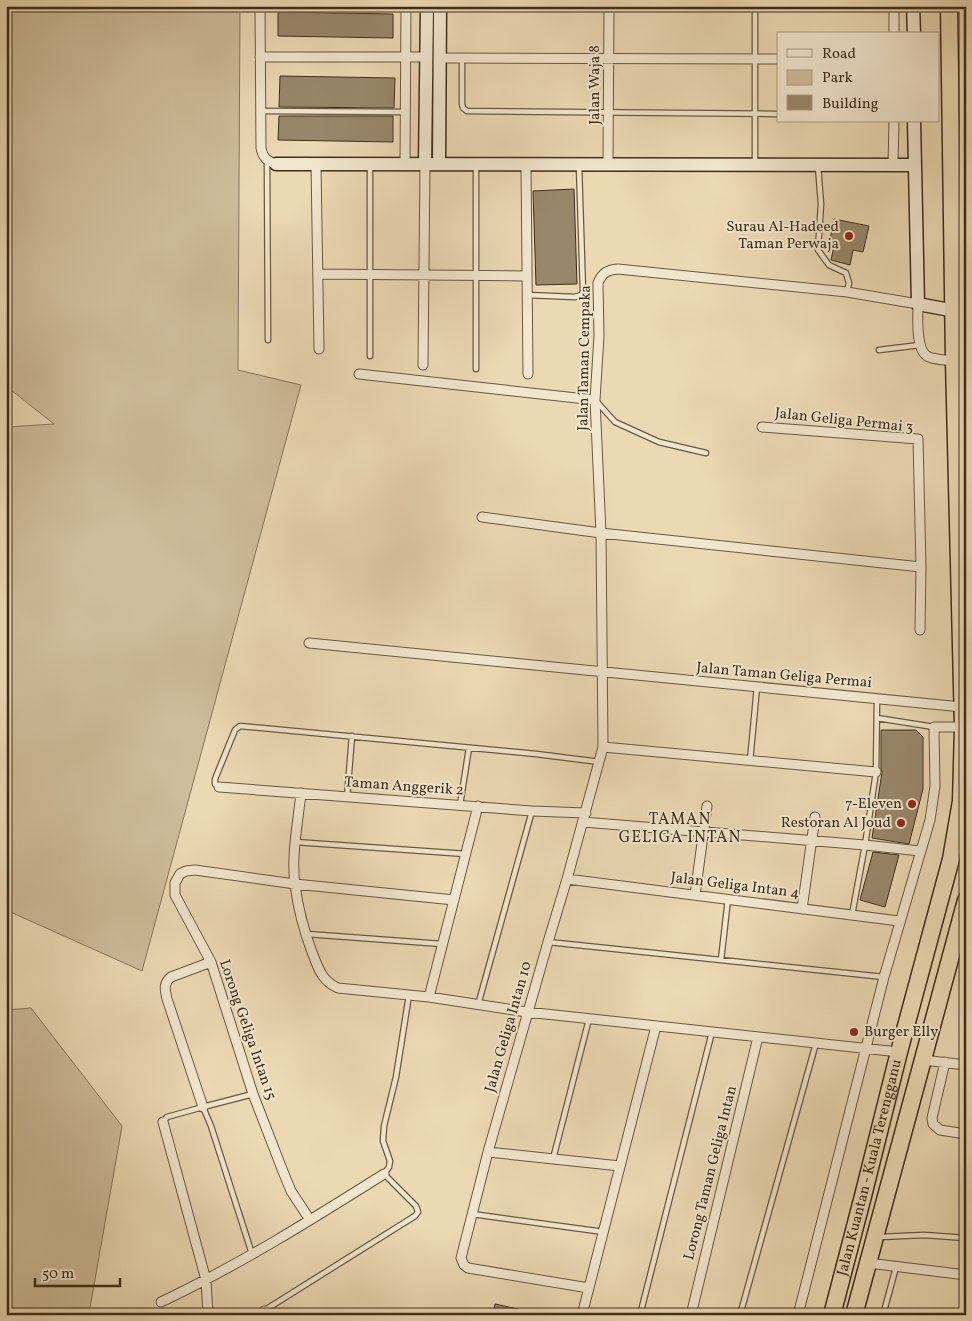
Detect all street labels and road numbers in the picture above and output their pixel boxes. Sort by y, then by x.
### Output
street label: Jalan Waja 8 [585,45,606,125]
street label: Jalan Taman Cempaka [573,285,597,431]
street label: Jalan Geliga Permai 3 [774,403,914,439]
street label: Jalan Taman Geliga Permai [695,658,873,694]
street label: Taman Anggerik 2 [343,772,465,802]
street label: Jalan Geliga Intan 4 [669,868,801,904]
street label: Lorong Geliga Intan 15 [213,957,281,1103]
street label: Jalan Geliga Intan 10 [480,959,538,1095]
street label: Jalan Kuantan - Kuala Terengganu [832,1057,907,1279]
street label: Lorong Taman Geliga Intan [679,1084,743,1262]

